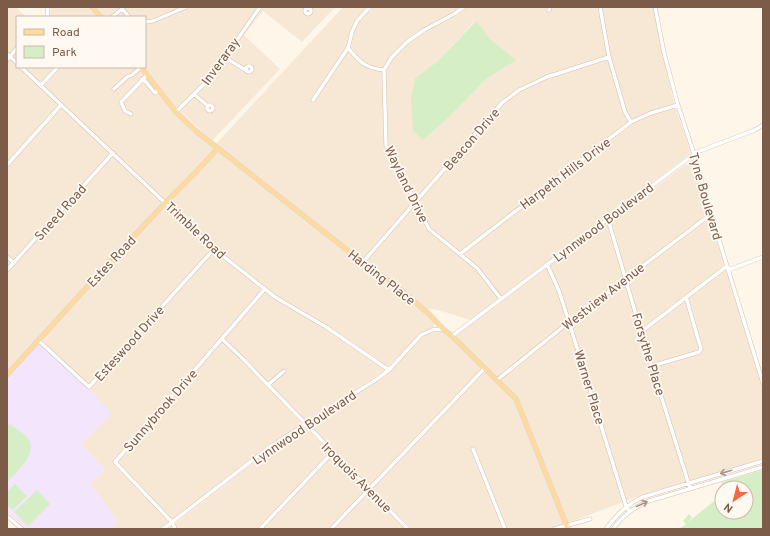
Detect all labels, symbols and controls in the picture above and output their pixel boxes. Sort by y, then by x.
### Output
legend [16,16,146,68]
text: Road [52,25,80,41]
street label: Inveraray [199,35,244,89]
text: Park [52,45,77,61]
street label: Beacon Drive [441,106,504,175]
street label: Harpeth Hills Drive [518,135,615,214]
street label: Wayland Drive [380,144,431,226]
street label: Tyne Boulevard [684,151,724,242]
street label: Lynnwood Boulevard [551,181,658,267]
street label: Sneed Road [32,182,91,245]
street label: Trimble Road [161,199,228,263]
street label: Estes Road [85,233,140,291]
street label: Harding Place [344,247,418,310]
street label: Westview Avenue [560,260,649,335]
street label: Esteswood Drive [92,303,169,386]
street label: Forsythe Place [627,311,667,398]
street label: Warner Place [569,348,607,427]
street label: Sunnybrook Drive [121,367,202,456]
street label: Lynnwood Boulevard [250,388,360,469]
street label: Iroquois Avenue [317,440,394,517]
one-way arrow [719,469,732,476]
north arrow [714,480,754,520]
text: N [721,499,736,515]
one-way arrow [635,500,647,507]

